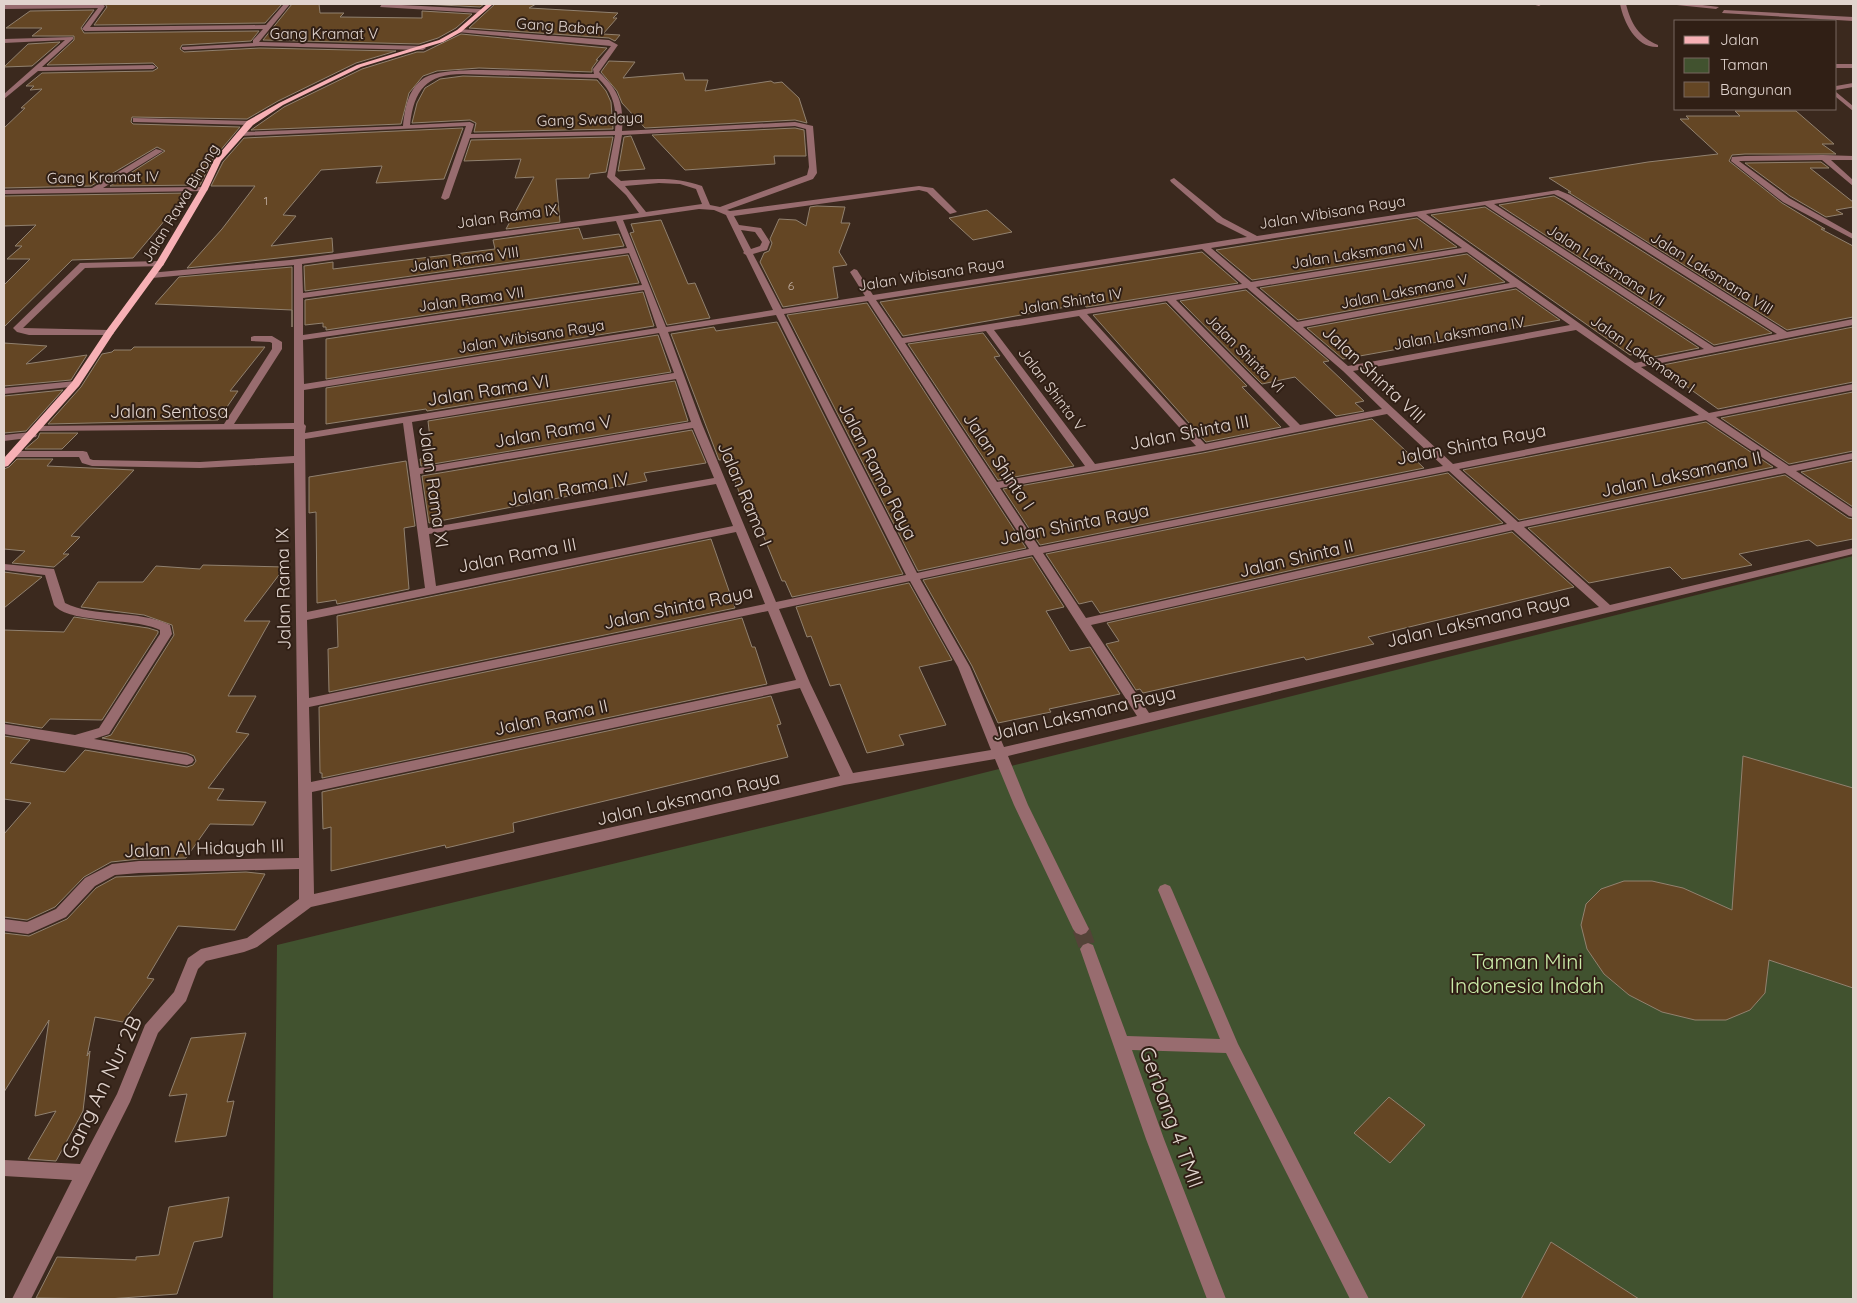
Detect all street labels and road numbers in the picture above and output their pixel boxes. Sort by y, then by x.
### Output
street label: Gang Babah [516,13,604,39]
street label: Gang Kramat V [270,24,378,43]
street label: Gang Swadaya [536,108,644,130]
street label: Jalan Rawa Binong [137,140,223,266]
street label: Gang Kramat IV [47,167,159,187]
street label: Jalan Wibisana Raya [1257,191,1407,233]
street label: Jalan Rama IX [455,200,559,232]
street label: Jalan Laksmana VII [1543,220,1669,310]
street label: Jalan Laksmana VIII [1647,228,1777,318]
street label: Jalan Laksmana VI [1290,233,1424,273]
street label: Jalan Rama VIII [408,242,520,276]
street label: Jalan Wibisana Raya [856,253,1006,295]
street label: Jalan Laksmana V [1339,269,1469,313]
street label: Jalan Rama VII [417,282,525,316]
street label: Jalan Shinta IV [1018,283,1124,319]
street label: Jalan Shinta VI [1202,310,1288,396]
street label: Jalan Laksmana I [1587,311,1699,397]
street label: Jalan Laksmana IV [1392,312,1526,354]
street label: Jalan Wibisana Raya [456,315,606,357]
street label: Jalan Shinta VIII [1317,320,1431,428]
street label: Jalan Shinta V [1014,343,1090,435]
street label: Jalan Rama VI [425,369,551,411]
street label: Jalan Rama Raya [833,398,923,544]
street label: Jalan Sentosa [110,400,228,423]
street label: Jalan Shinta I [958,408,1040,514]
street label: Jalan Rama V [492,409,614,453]
street label: Jalan Shinta III [1127,409,1251,455]
street label: Jalan Shinta Raya [1394,418,1548,470]
street label: Jalan Rama XI [414,425,454,549]
street label: Jalan Rama I [713,438,777,550]
street label: Jalan Laksamana II [1599,446,1763,502]
street label: Jalan Rama IV [505,467,631,511]
street label: Jalan Shinta Raya [997,498,1151,550]
street label: Jalan Rama IX [270,528,296,650]
street label: Jalan Rama III [456,532,578,578]
street label: Jalan Shinta II [1236,534,1356,582]
street label: Jalan Shinta Raya [601,580,755,634]
street label: Jalan Laksmana Raya [1384,588,1572,652]
street label: Jalan Laksmana Raya [990,681,1178,745]
street label: Jalan Rama II [492,694,610,740]
street label: Jalan Laksmana Raya [594,766,782,830]
street label: Jalan Al Hidayah III [123,834,285,862]
street label: Gang An Nur 2B [55,1011,147,1163]
street label: Gerbang 4 TMII [1134,1043,1210,1191]

